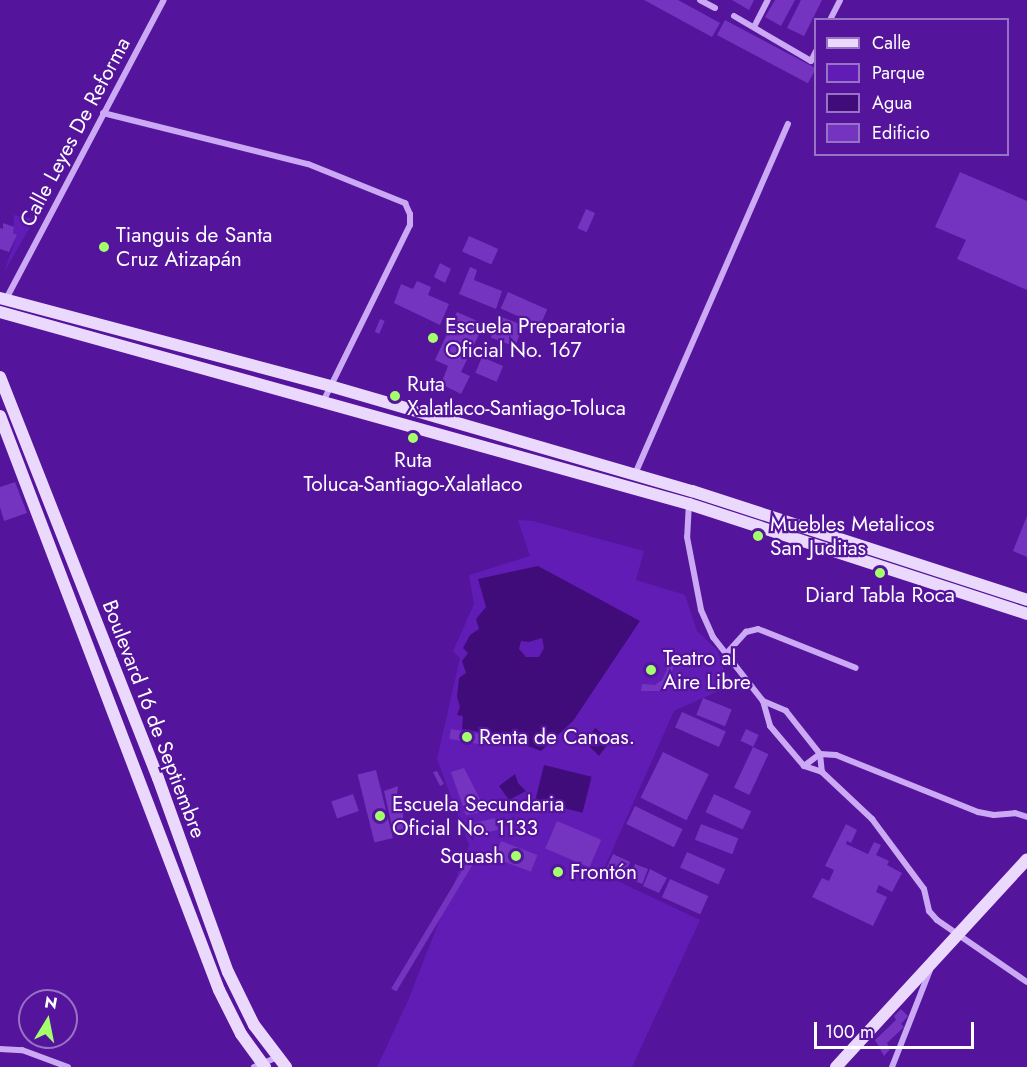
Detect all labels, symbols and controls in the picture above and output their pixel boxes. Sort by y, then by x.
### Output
legend [814,18,1009,156]
text: Calle [872,30,911,56]
street label: Calle Leyes De Reforma [14,33,136,231]
text: Parque [872,60,925,86]
text: Agua [872,90,912,116]
text: Edificio [872,120,930,146]
place label: Tianguis de Santa Cruz Atizapán [116,222,272,272]
marker: Tianguis de Santa Cruz Atizapán [97,240,111,254]
place label: Escuela Preparatoria Oficial No. 167 [445,313,626,363]
marker: Escuela Preparatoria Oficial No. 167 [426,331,440,345]
place label: Ruta Xalatlaco-Santiago-Toluca [407,371,626,421]
marker: Ruta Xalatlaco-Santiago-Toluca [388,389,402,403]
marker: Ruta Toluca-Santiago-Xalatlaco [406,431,420,445]
place label: Ruta Toluca-Santiago-Xalatlaco [304,447,522,497]
place label: Muebles Metalicos San Juditas [770,511,934,561]
marker: Muebles Metalicos San Juditas [751,529,765,543]
marker: Diard Tabla Roca [873,566,887,580]
place label: Diard Tabla Roca [805,582,955,608]
street label: Boulevard 16 de Septiembre [97,596,211,842]
place label: Teatro al Aire Libre [663,645,751,695]
marker: Teatro al Aire Libre [644,663,658,677]
place label: Renta de Canoas. [479,724,635,750]
marker: Renta de Canoas. [460,730,474,744]
place label: Escuela Secundaria Oficial No. 1133 [392,791,564,841]
marker: Escuela Secundaria Oficial No. 1133 [373,809,387,823]
place label: Squash [440,843,504,869]
marker: Squash [509,849,523,863]
place label: Frontón [570,859,637,885]
marker: Frontón [551,865,565,879]
north arrow [18,989,78,1049]
text: N [43,990,59,1015]
scale bar [817,1010,978,1048]
text: 100 m [825,1019,874,1045]

